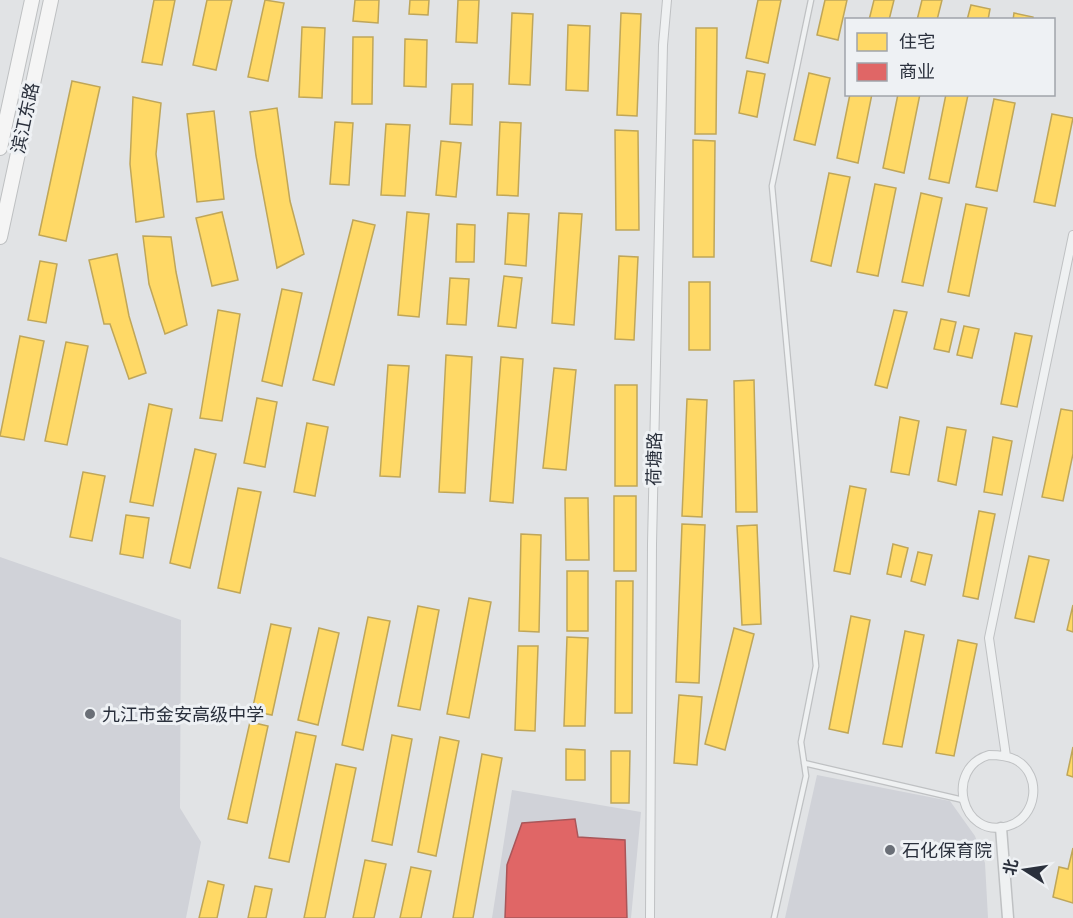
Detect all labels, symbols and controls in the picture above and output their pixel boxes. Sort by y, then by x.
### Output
legend [845,18,1055,96]
text: 住宅 [899,31,935,52]
text: 商业 [899,61,935,82]
street label: 滨江东路 [7,81,43,155]
street label: 荷塘路 [643,432,665,486]
place label: 九江市金安高级中学 [102,704,264,725]
marker: 九江市金安高级中学 [83,707,97,721]
place label: 石化保育院 [902,840,992,861]
north arrow [995,840,1055,900]
marker: 石化保育院 [883,843,897,857]
text: 北 [1000,857,1022,877]

